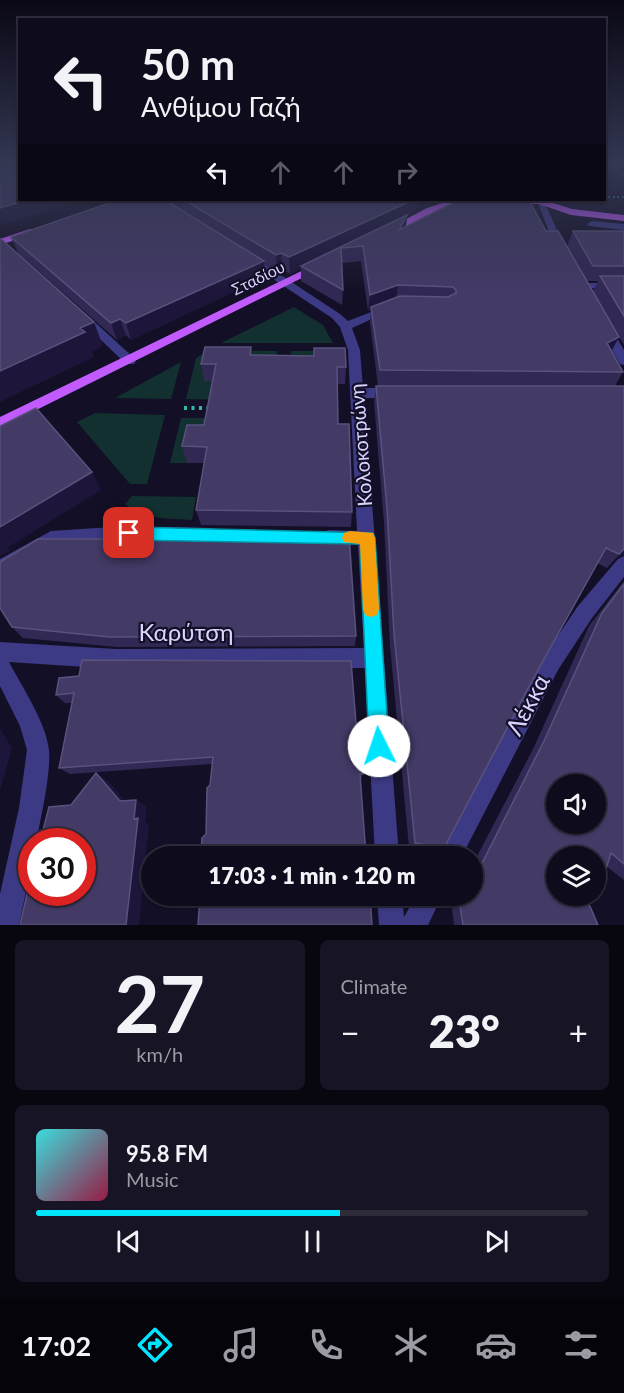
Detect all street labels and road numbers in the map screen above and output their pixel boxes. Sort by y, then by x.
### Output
street label: Σταδίου [228,257,287,299]
street label: Κολοκοτρώνη [344,383,376,507]
street label: Καρύτση [138,617,234,646]
street label: Λέκκα [499,668,555,740]

